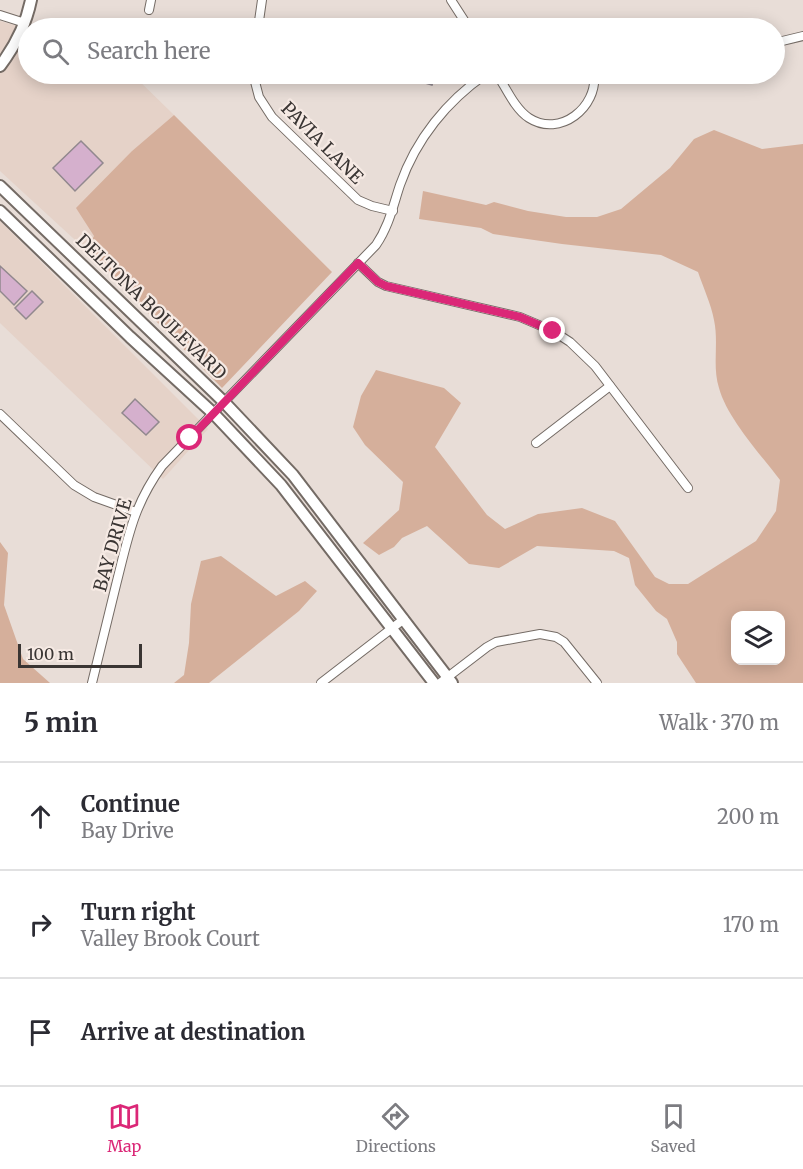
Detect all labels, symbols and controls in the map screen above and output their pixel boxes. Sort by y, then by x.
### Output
search box [18,18,785,84]
icon: search [39,35,72,68]
text: Search here [87,37,210,65]
street label: PAVIA LANE [276,97,369,189]
street label: DELTONA BOULEVARD [71,229,231,385]
route end [539,317,565,343]
route start [176,424,202,450]
street label: BAY DRIVE [88,495,137,594]
map controls [731,611,785,665]
button: layers [731,611,785,665]
scale bar [18,641,142,668]
text: 100 m [27,644,74,664]
text: 5 min [24,706,98,739]
text: Walk · 370 m [659,710,779,735]
text: Continue [81,790,180,818]
icon: ahead [24,800,57,833]
text: 200 m [717,804,779,829]
text: Bay Drive [81,818,174,843]
text: Turn right [81,898,195,926]
icon: right [24,908,57,941]
text: 170 m [723,912,779,937]
text: Valley Brook Court [81,926,260,951]
icon: arrive [24,1016,57,1049]
text: Arrive at destination [81,1018,305,1046]
tab: Map [107,1100,141,1156]
tab: Directions [356,1100,436,1156]
tab: Saved [650,1100,696,1156]

